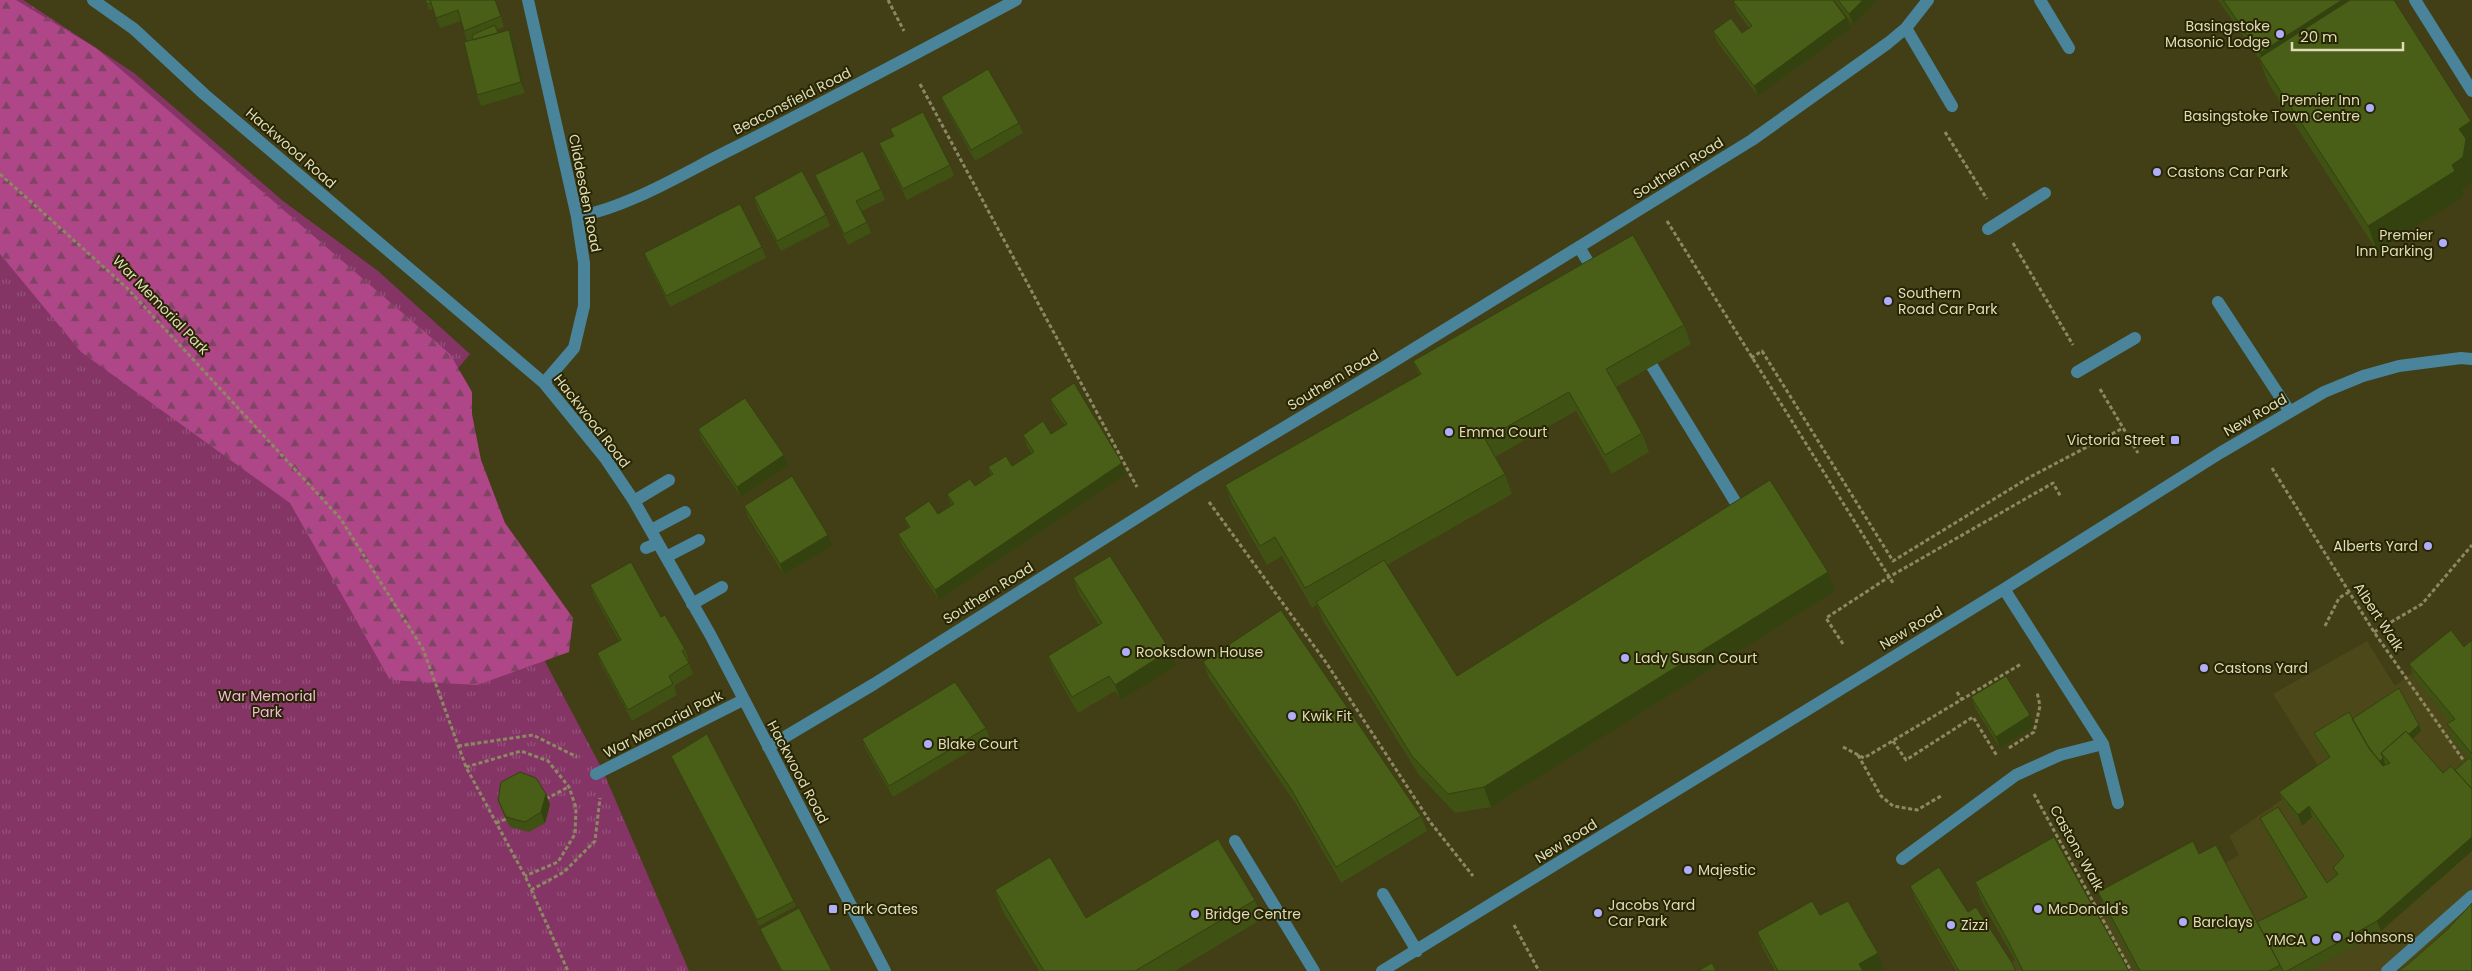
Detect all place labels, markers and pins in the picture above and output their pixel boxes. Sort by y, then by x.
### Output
place label: Basingstoke Masonic Lodge [2165,16,2270,52]
marker: Basingstoke Masonic Lodge [2274,28,2286,40]
place label: Premier Inn Basingstoke Town Centre [2184,90,2360,126]
marker: Premier Inn Basingstoke Town Centre [2364,102,2376,114]
place label: Castons Car Park [2167,162,2289,182]
marker: Castons Car Park [2151,166,2163,178]
place label: Premier Inn Parking [2356,225,2433,261]
marker: Premier Inn Parking [2437,237,2449,249]
place label: Southern Road Car Park [1898,283,1998,319]
marker: Southern Road Car Park [1882,295,1894,307]
place label: Emma Court [1459,422,1547,442]
marker: Emma Court [1443,426,1455,438]
place label: Victoria Street [2067,430,2165,450]
marker: Victoria Street [2169,434,2181,446]
place label: Alberts Yard [2333,536,2418,556]
marker: Alberts Yard [2422,540,2434,552]
place label: Rooksdown House [1136,642,1263,662]
marker: Rooksdown House [1120,646,1132,658]
place label: Lady Susan Court [1635,648,1757,668]
marker: Lady Susan Court [1619,652,1631,664]
place label: Castons Yard [2214,658,2308,678]
marker: Castons Yard [2198,662,2210,674]
place label: Kwik Fit [1302,706,1352,726]
marker: Kwik Fit [1286,710,1298,722]
place label: Blake Court [938,734,1018,754]
marker: Blake Court [922,738,934,750]
place label: Majestic [1698,860,1756,880]
marker: Majestic [1682,864,1694,876]
place label: Jacobs Yard Car Park [1608,895,1695,931]
place label: Park Gates [843,899,918,919]
place label: McDonald's [2048,899,2128,919]
marker: Park Gates [827,903,839,915]
marker: McDonald's [2032,903,2044,915]
place label: Bridge Centre [1205,904,1301,924]
marker: Jacobs Yard Car Park [1592,907,1604,919]
marker: Bridge Centre [1189,908,1201,920]
place label: Barclays [2193,912,2253,932]
place label: Zizzi [1961,915,1988,935]
marker: Barclays [2177,916,2189,928]
marker: Zizzi [1945,919,1957,931]
place label: Johnsons [2347,927,2414,947]
place label: YMCA [2266,930,2306,950]
marker: Johnsons [2331,931,2343,943]
marker: YMCA [2310,934,2322,946]

